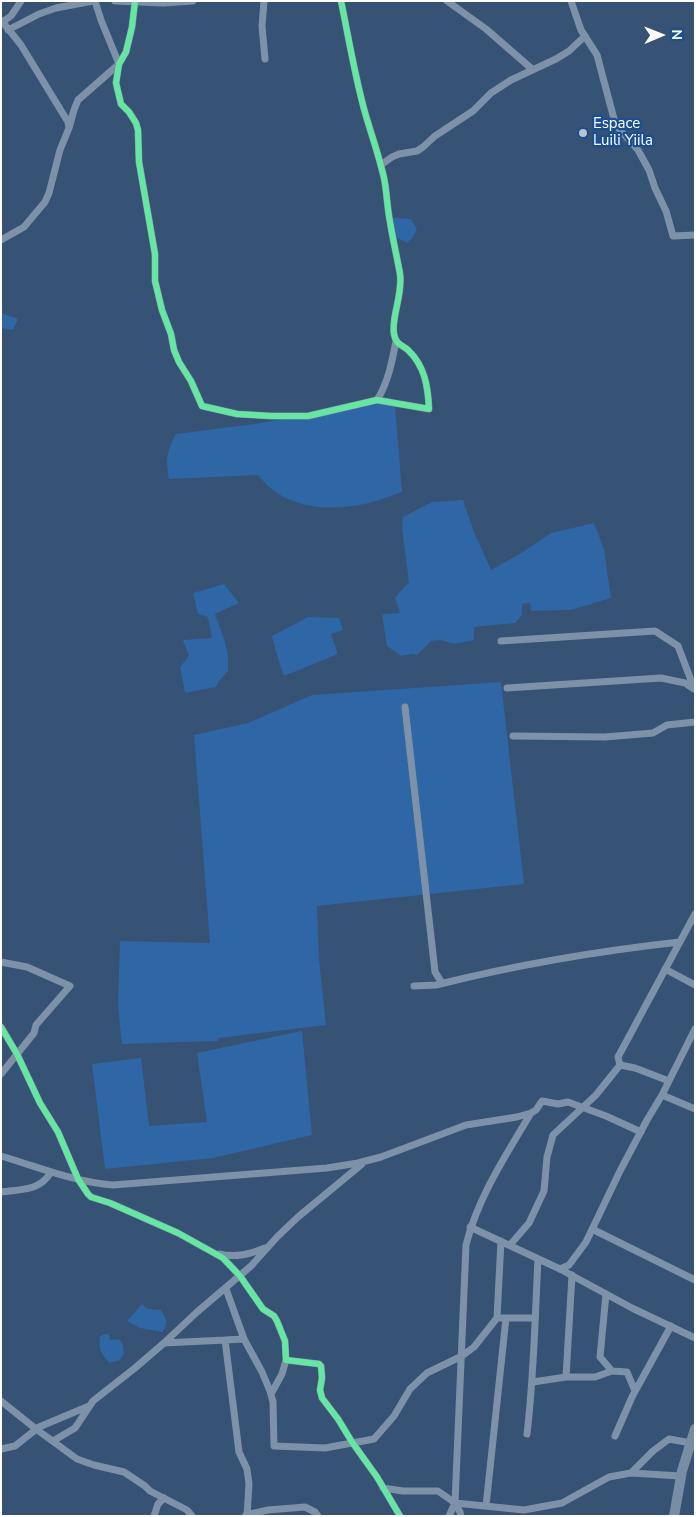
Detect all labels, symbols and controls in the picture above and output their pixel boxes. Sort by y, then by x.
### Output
north arrow [636,10,686,60]
text: N [667,29,686,40]
place label: Espace Luili Yiila [593,115,653,150]
marker: Espace Luili Yiila [577,127,589,139]

